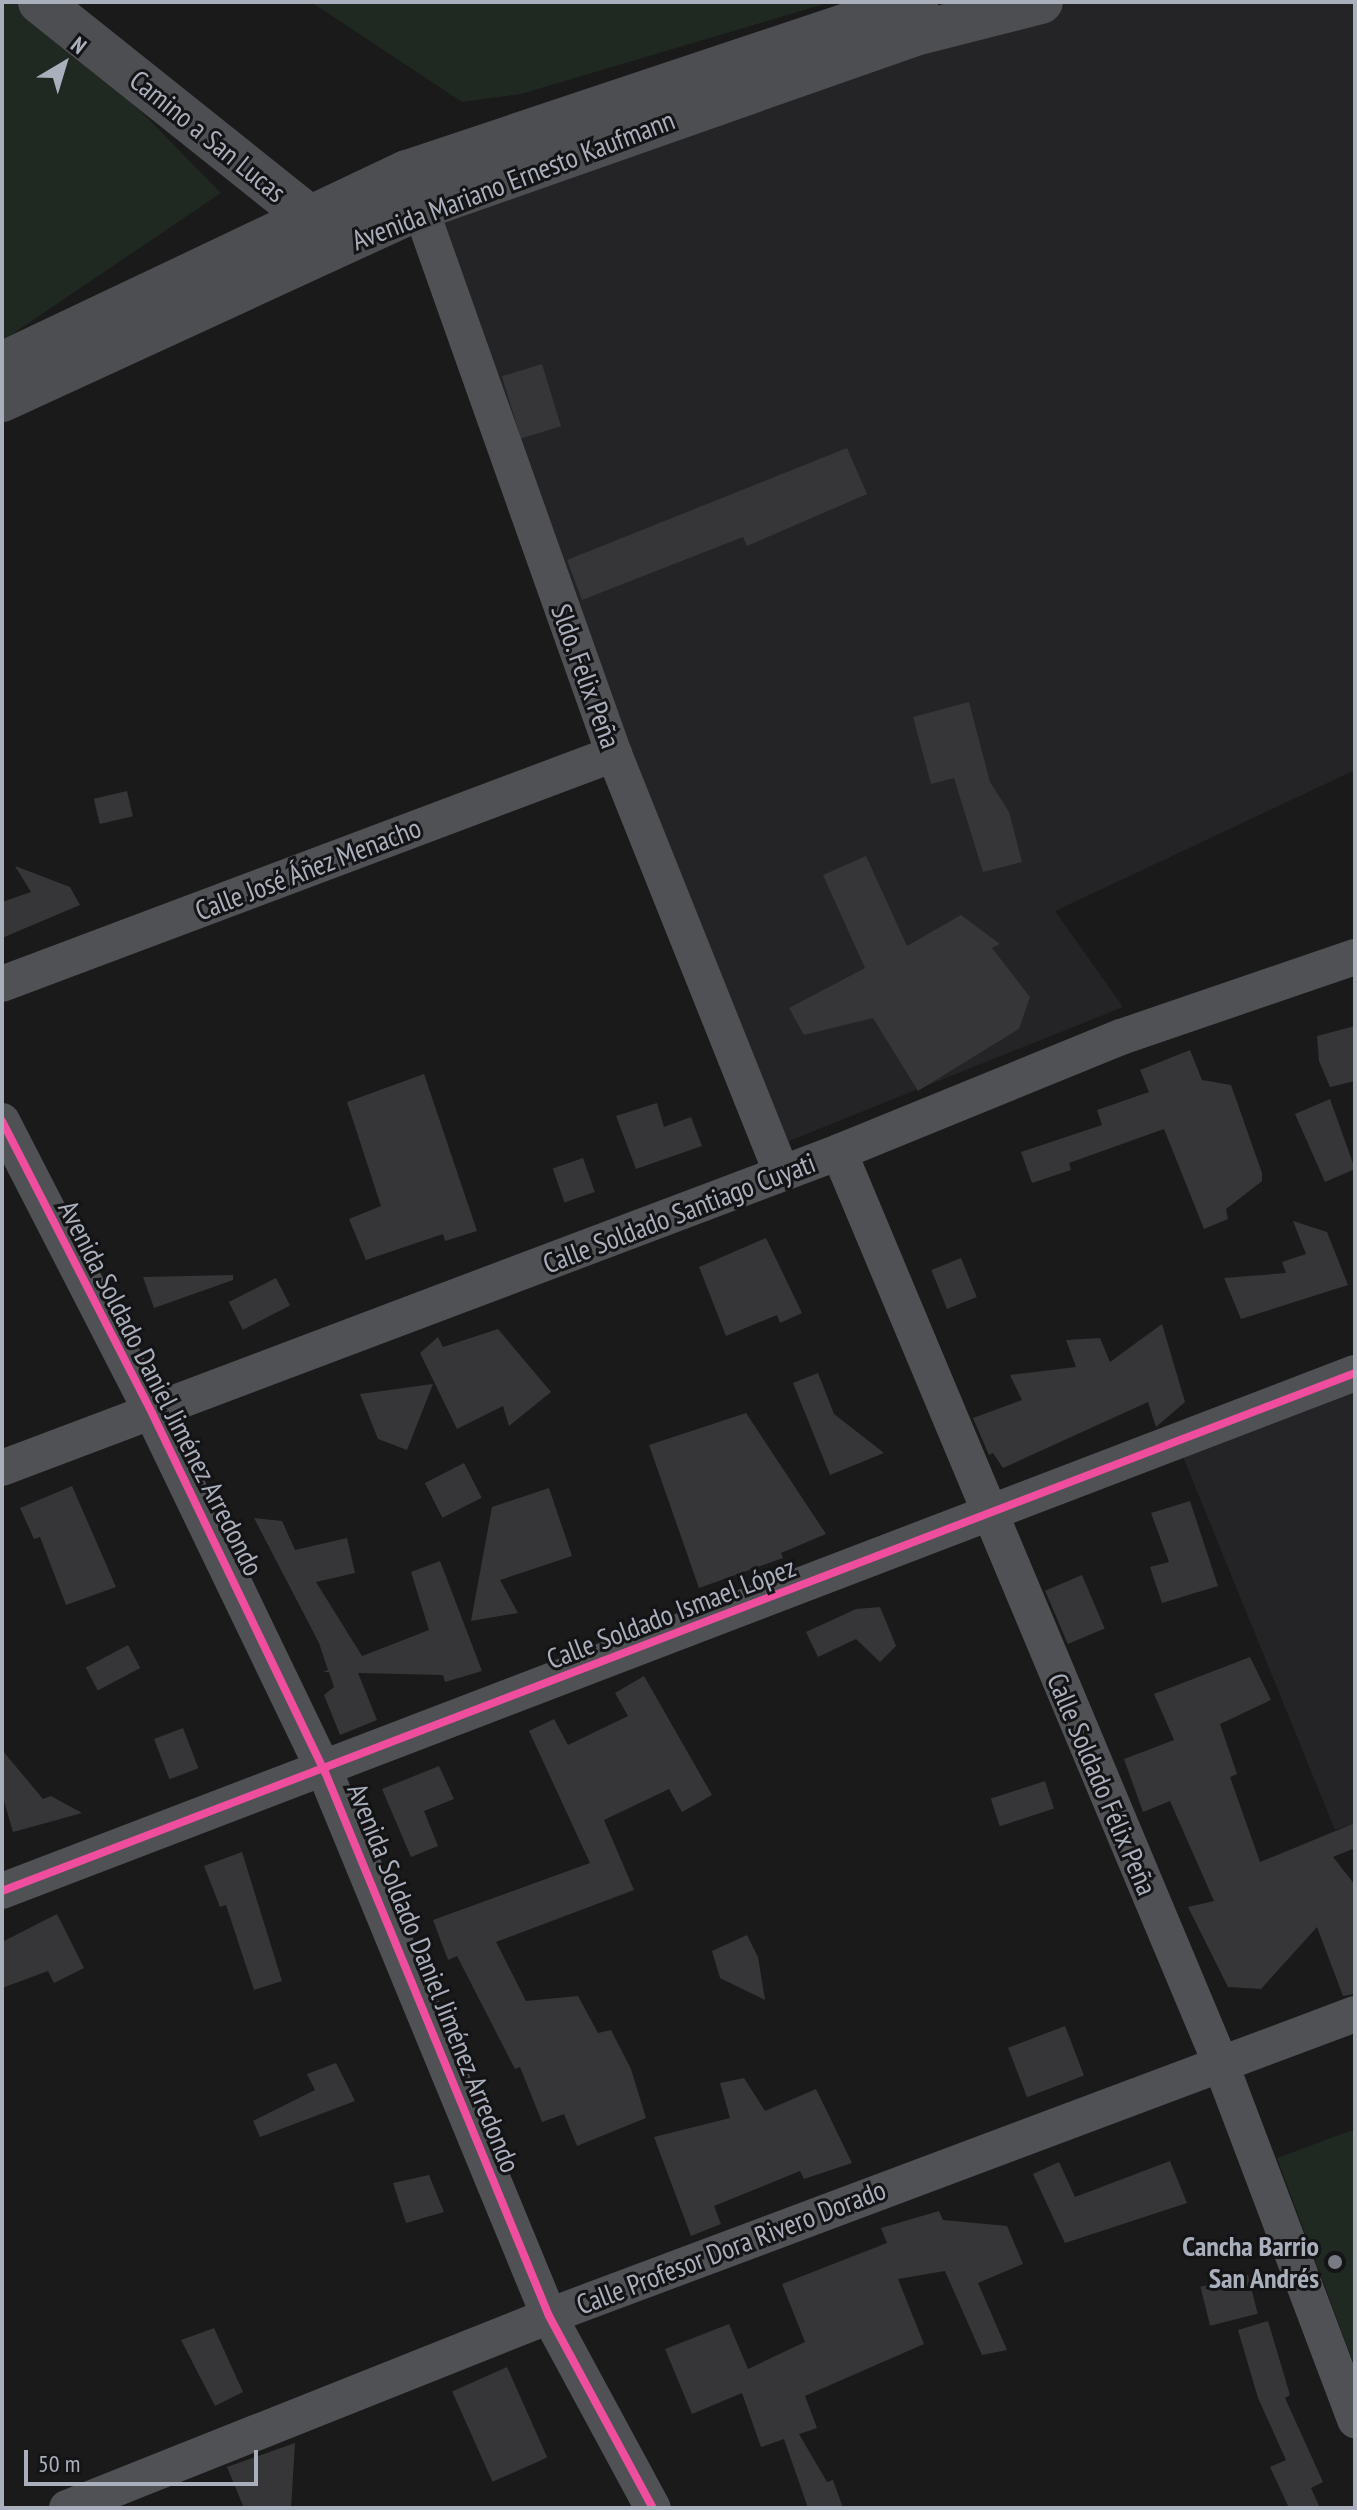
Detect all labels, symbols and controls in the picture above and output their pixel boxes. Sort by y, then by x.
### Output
north arrow [24,24,104,104]
text: N [65,30,92,60]
street label: Camino a San Lucas [123,63,293,209]
street label: Avenida Mariano Ernesto Kaufmann [347,103,679,257]
street label: Sldo. Felix Peña [544,598,628,754]
street label: Calle José Áñez Menacho [190,810,426,928]
street label: Calle Soldado Santiago Cuyati [538,1146,820,1280]
street label: Avenida Soldado Daniel Jiménez Arredondo [51,1194,271,1582]
street label: Calle Soldado Ismael López [542,1550,800,1676]
street label: Calle Soldado Félix Peña [1040,1668,1164,1900]
street label: Avenida Soldado Daniel Jiménez Arredondo [340,1778,528,2178]
street label: Calle Profesor Dora Rivero Dorado [572,2172,890,2322]
place label: Cancha Barrio San Andrés [1182,2229,1319,2295]
marker: Cancha Barrio San Andrés [1326,2253,1344,2271]
scale bar [28,2434,262,2484]
text: 50 m [38,2448,80,2479]

